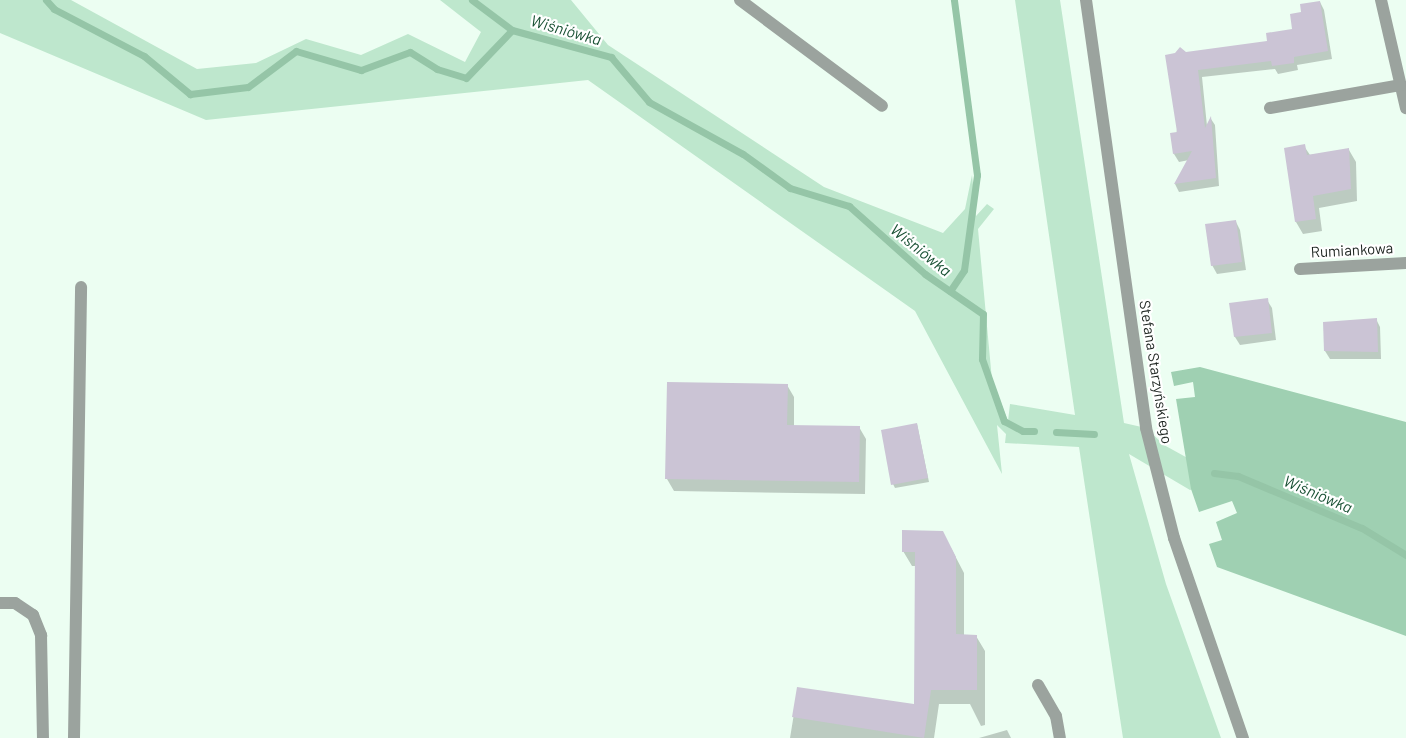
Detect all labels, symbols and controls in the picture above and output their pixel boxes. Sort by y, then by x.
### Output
water label: Wiśniówka [528,11,604,49]
water label: Wiśniówka [887,220,955,280]
street label: Rumiankowa [1310,239,1394,261]
street label: Stefana Starzyńskiego [1136,299,1176,445]
water label: Wiśniówka [1281,471,1355,517]

